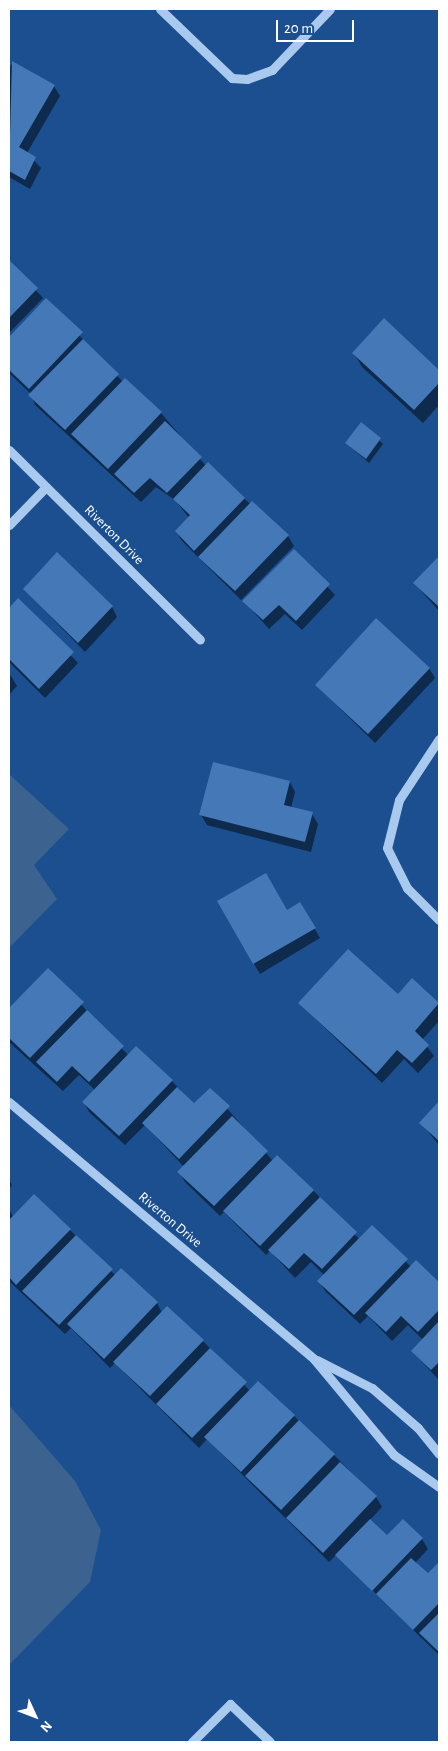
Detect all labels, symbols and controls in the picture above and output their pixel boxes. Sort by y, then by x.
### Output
scale bar [278,10,356,42]
text: 20 m [284,21,313,36]
street label: Riverton Drive [81,502,147,568]
street label: Riverton Drive [135,1189,205,1251]
north arrow [10,1691,60,1741]
text: N [38,1718,54,1735]

